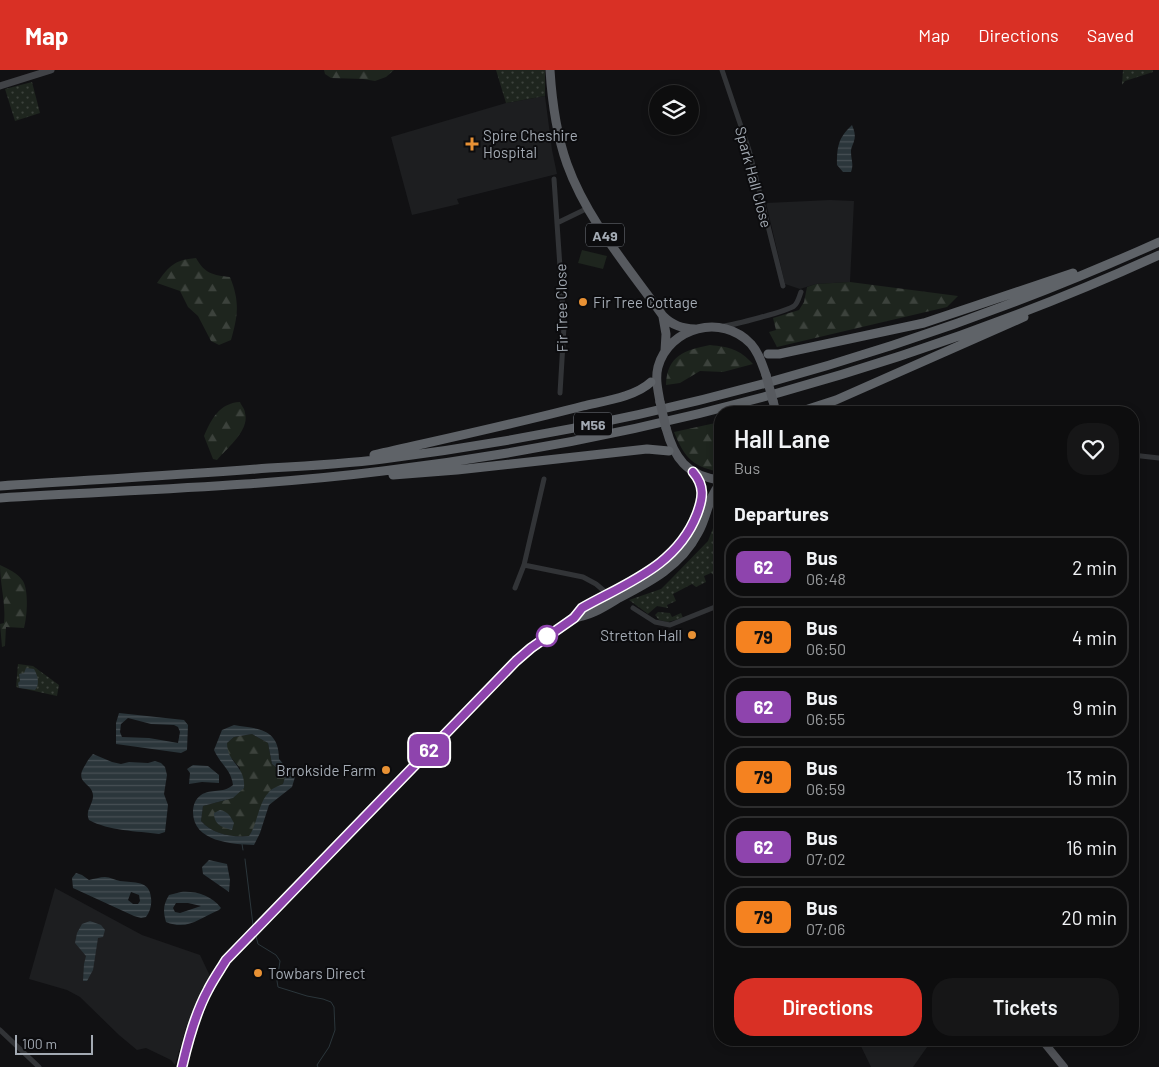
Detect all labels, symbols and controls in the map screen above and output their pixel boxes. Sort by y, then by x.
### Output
text: Map [25,21,68,50]
text: Map [918,24,950,46]
text: Directions [978,24,1059,46]
text: Saved [1087,24,1134,46]
map controls [649,85,699,135]
button: layers [649,85,699,135]
street label: Spark Hall Close [732,124,776,230]
place label: Spire Cheshire Hospital [483,126,578,161]
marker: Spire Cheshire Hospital [465,137,479,151]
road number: A49 [586,224,624,246]
street label: Fir Tree Close [551,263,571,353]
place label: Fir Tree Cottage [593,293,698,311]
marker: Fir Tree Cottage [577,296,589,308]
road number: M56 [574,412,612,436]
button: heart [1067,423,1119,475]
text: Hall Lane [734,424,830,453]
text: Bus [734,458,760,477]
text: Departures [734,502,829,525]
text: Bus [806,546,838,569]
text: 62 [754,556,773,578]
text: 2 min [1072,556,1117,579]
text: 06:48 [806,569,846,588]
text: Bus [806,616,838,639]
unlabelled marker [536,625,558,647]
place label: Stretton Hall [600,626,682,644]
text: 79 [754,626,773,648]
text: 4 min [1072,626,1117,649]
marker: Stretton Hall [686,629,698,641]
text: 06:50 [806,639,846,658]
text: Bus [806,686,838,709]
text: 62 [754,696,773,718]
text: 9 min [1073,696,1117,719]
text: 06:55 [806,709,845,728]
line badge: 62 [406,734,452,766]
text: 62 [419,739,439,761]
text: Bus [806,756,838,779]
place label: Brrokside Farm [276,761,376,779]
marker: Brrokside Farm [380,764,392,776]
text: 79 [754,766,773,788]
text: 13 min [1066,766,1117,789]
text: 06:59 [806,779,845,798]
text: Bus [806,826,838,849]
text: 62 [754,836,773,858]
text: 16 min [1066,836,1117,859]
text: 07:02 [806,849,846,868]
text: Bus [806,896,838,919]
text: 79 [754,906,773,928]
text: 20 min [1061,906,1117,929]
text: 07:06 [806,919,845,938]
place label: Towbars Direct [268,964,365,982]
marker: Towbars Direct [252,967,264,979]
button: Directions [734,978,922,1036]
button: Tickets [932,978,1119,1036]
scale bar [15,1032,92,1055]
text: 100 m [22,1035,57,1052]

